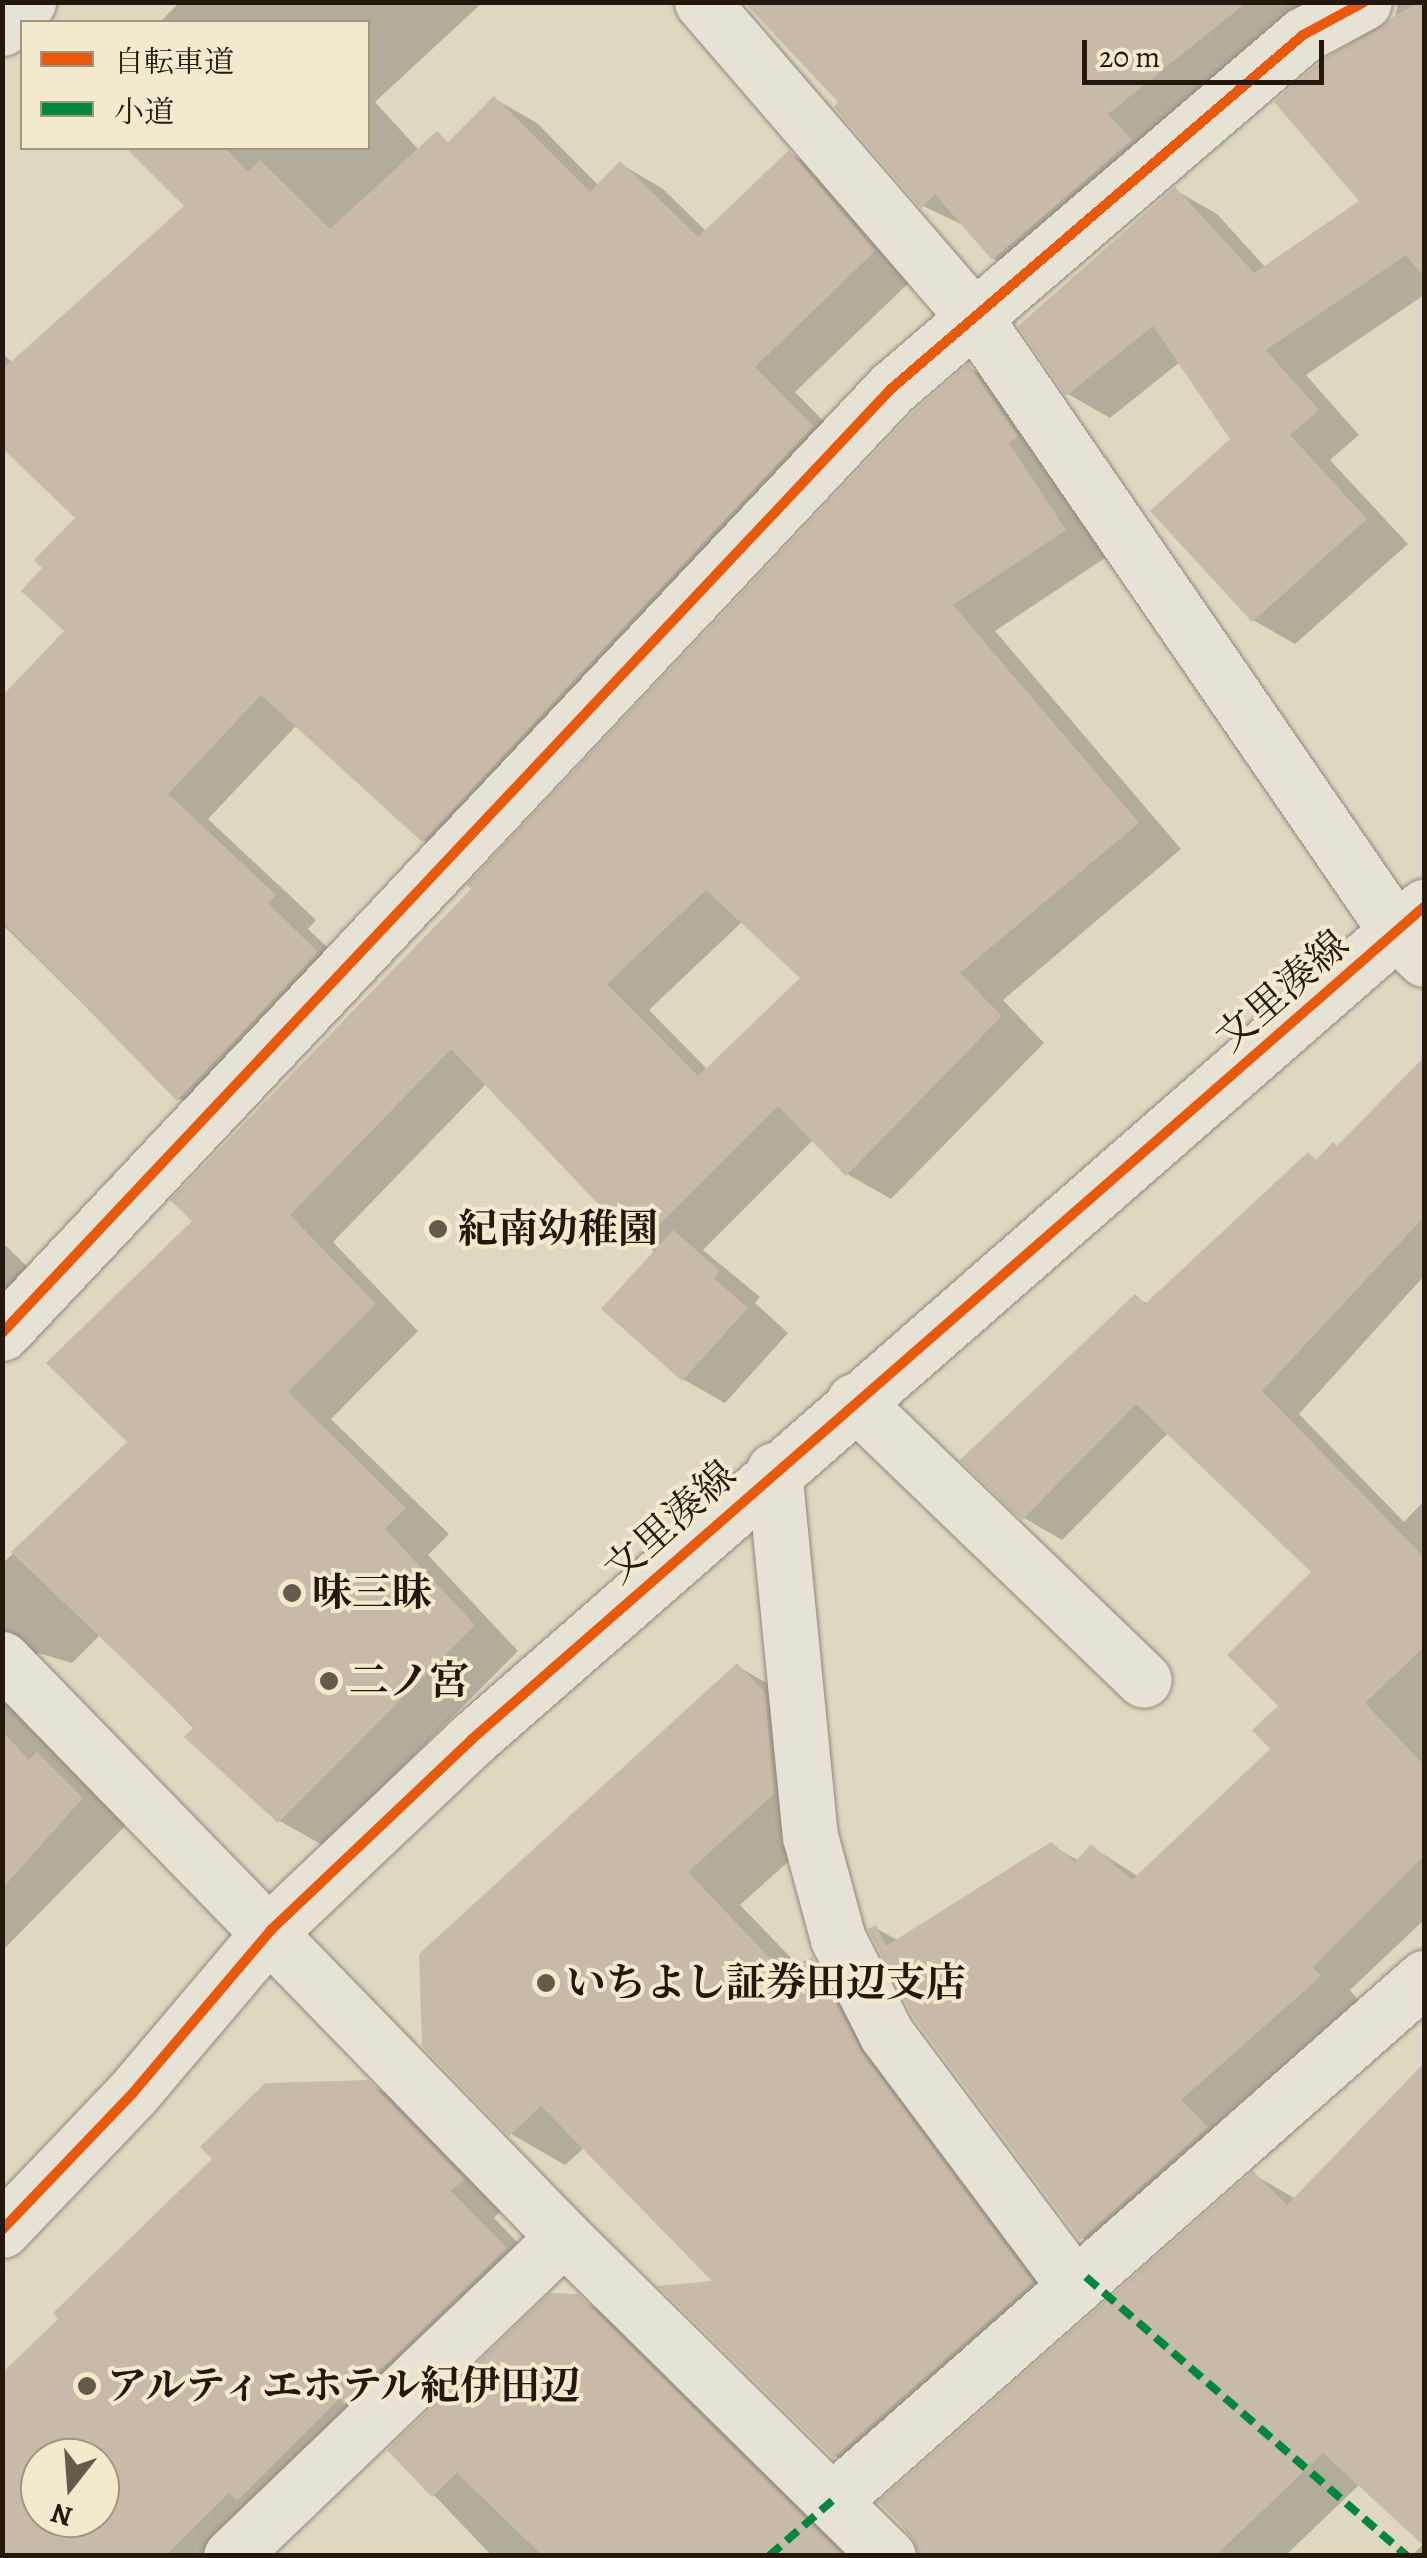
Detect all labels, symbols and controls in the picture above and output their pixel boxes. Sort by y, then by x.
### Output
legend [20,20,370,150]
scale bar [1087,20,1330,82]
text: 20 m [1099,37,1160,77]
text: 自転車道 [114,42,234,82]
text: 小道 [114,92,174,132]
street label: 文里湊線 [1206,920,1358,1062]
place label: 紀南幼稚園 [458,1205,658,1253]
marker: 紀南幼稚園 [427,1218,449,1240]
street label: 文里湊線 [594,1451,746,1593]
place label: 味三昧 [312,1569,432,1617]
marker: 味三昧 [281,1582,303,1604]
place label: 二ノ宮 [349,1657,469,1705]
marker: 二ノ宮 [318,1670,340,1692]
place label: いちよし証券田辺支店 [566,1959,966,2007]
marker: いちよし証券田辺支店 [535,1972,557,1994]
place label: アルティエホテル紀伊田辺 [107,2362,587,2410]
marker: アルティエホテル紀伊田辺 [76,2375,98,2397]
north arrow [20,2438,120,2538]
text: N [47,2494,77,2536]

